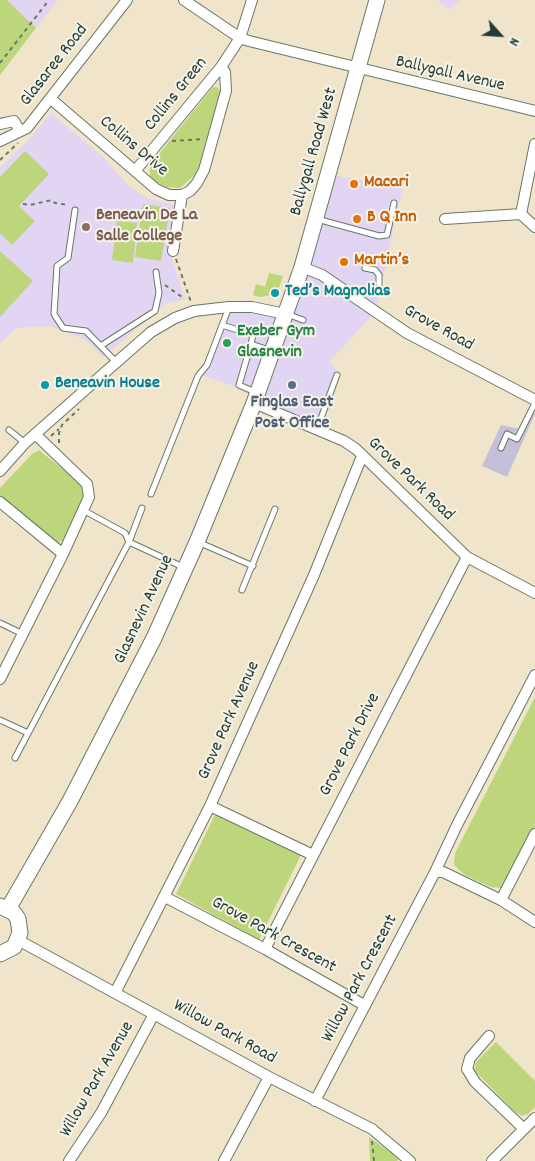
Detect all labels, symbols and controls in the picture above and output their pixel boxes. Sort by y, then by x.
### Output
north arrow [475,10,525,60]
street label: Glasaree Road [16,21,94,111]
text: N [503,34,524,49]
street label: Ballygall Avenue [393,52,507,98]
street label: Collins Green [141,54,213,136]
street label: Ballygall Road West [286,86,344,218]
street label: Collins Drive [94,112,172,182]
place label: Macari [364,173,409,195]
marker: Macari [348,178,360,190]
place label: Beneavin De La Salle College [96,206,198,248]
place label: B Q Inn [367,208,416,230]
marker: B Q Inn [351,213,363,225]
marker: Beneavin De La Salle College [80,221,92,233]
place label: Martin’s [354,251,409,273]
marker: Martin’s [338,256,350,268]
place label: Ted’s Magnolias [285,282,391,304]
marker: Ted’s Magnolias [269,287,281,299]
street label: Grove Road [399,301,477,357]
place label: Exeber Gym Glasnevin [237,322,315,364]
marker: Exeber Gym Glasnevin [221,337,233,349]
place label: Beneavin House [55,374,160,396]
marker: Beneavin House [39,379,51,391]
marker: Finglas East Post Office [286,379,298,391]
place label: Finglas East Post Office [251,393,333,436]
street label: Grove Park Road [362,433,458,527]
street label: Glasnevin Avenue [110,552,180,668]
street label: Grove Park Avenue [194,658,266,784]
street label: Grove Park Drive [316,690,386,800]
street label: Grove Park Crescent [207,893,339,979]
street label: Willow Park Crescent [318,911,404,1047]
street label: Willow Park Road [169,996,279,1070]
street label: Willow Park Avenue [56,1018,140,1142]

